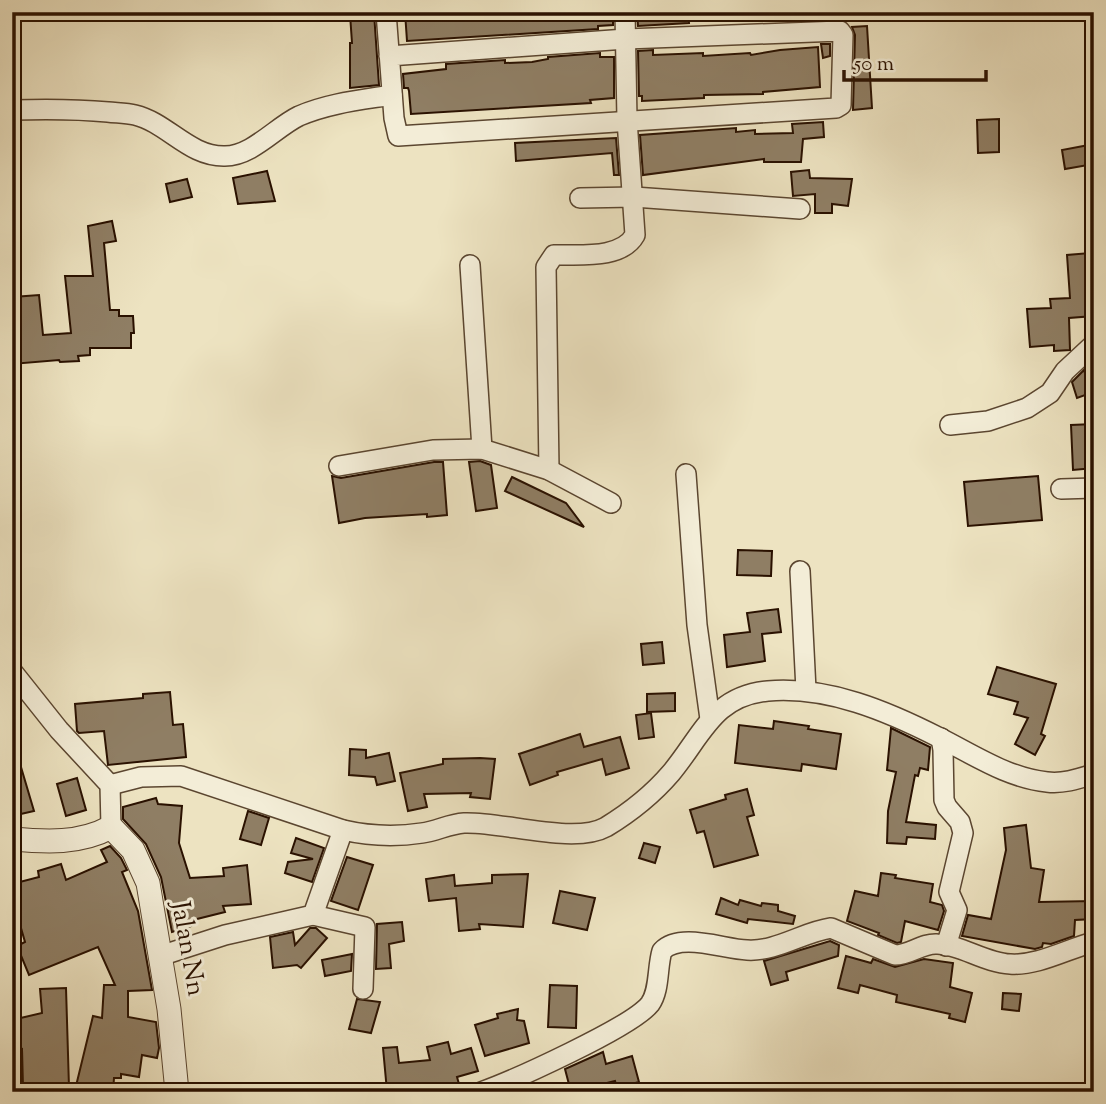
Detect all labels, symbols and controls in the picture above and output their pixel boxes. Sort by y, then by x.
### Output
scale bar [844,38,985,82]
text: 50 m [853,50,894,80]
street label: Jalan Nn [160,897,214,999]

